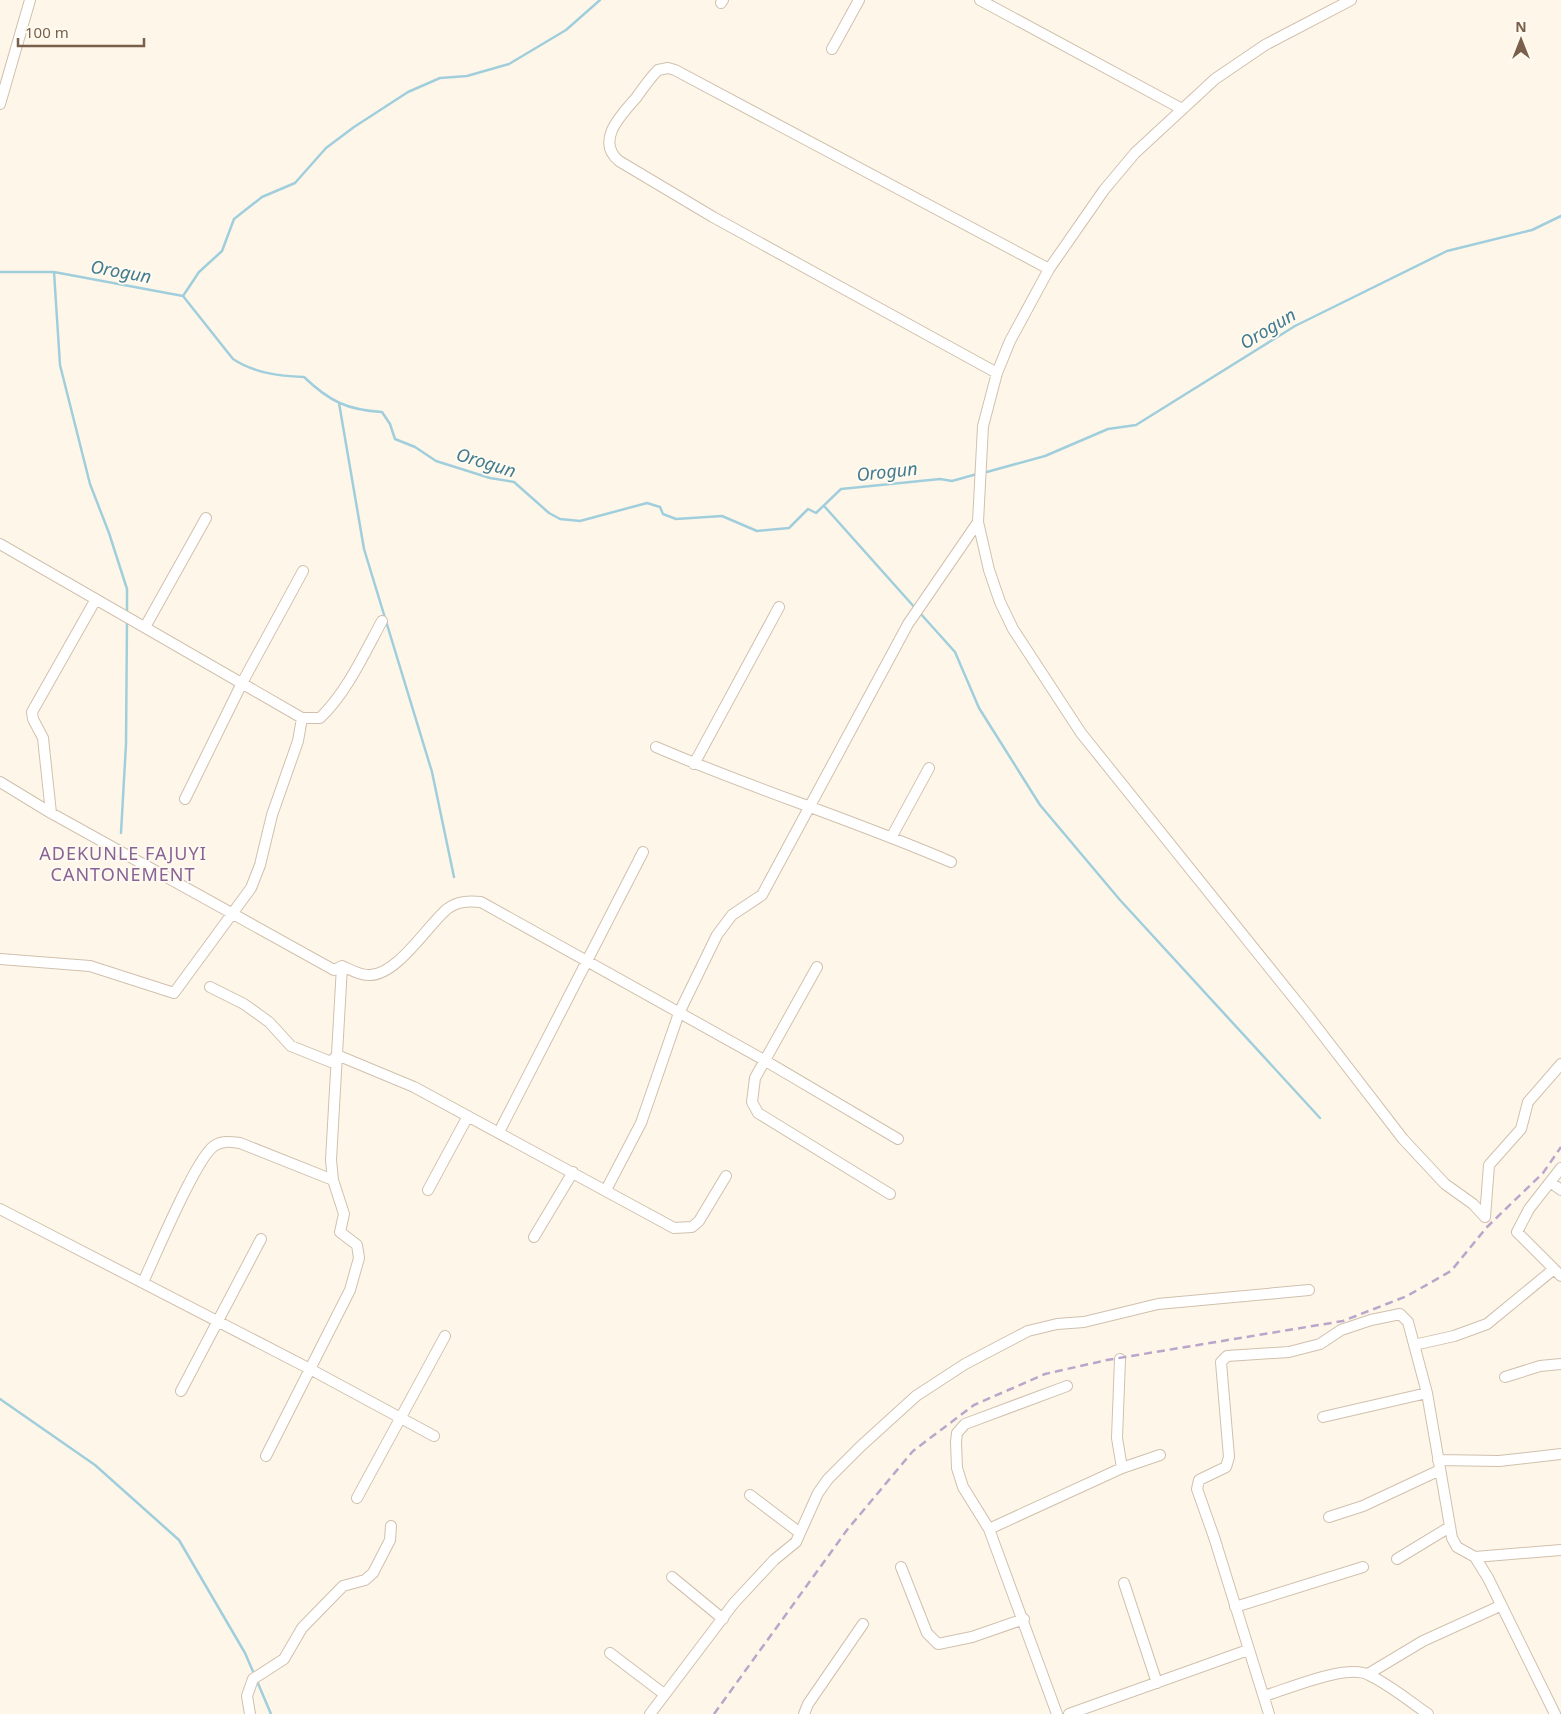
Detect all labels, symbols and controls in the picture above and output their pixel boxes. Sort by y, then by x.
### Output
scale bar [18,15,144,47]
north arrow [1496,15,1546,65]
text: N [1515,17,1527,36]
text: 100 m [25,22,69,42]
water label: Orogun [89,254,153,288]
water label: Orogun [1235,302,1300,354]
water label: Orogun [454,442,519,482]
water label: Orogun [855,456,919,486]
district label: ADEKUNLE FAJUYI CANTONEMENT [39,841,207,886]

